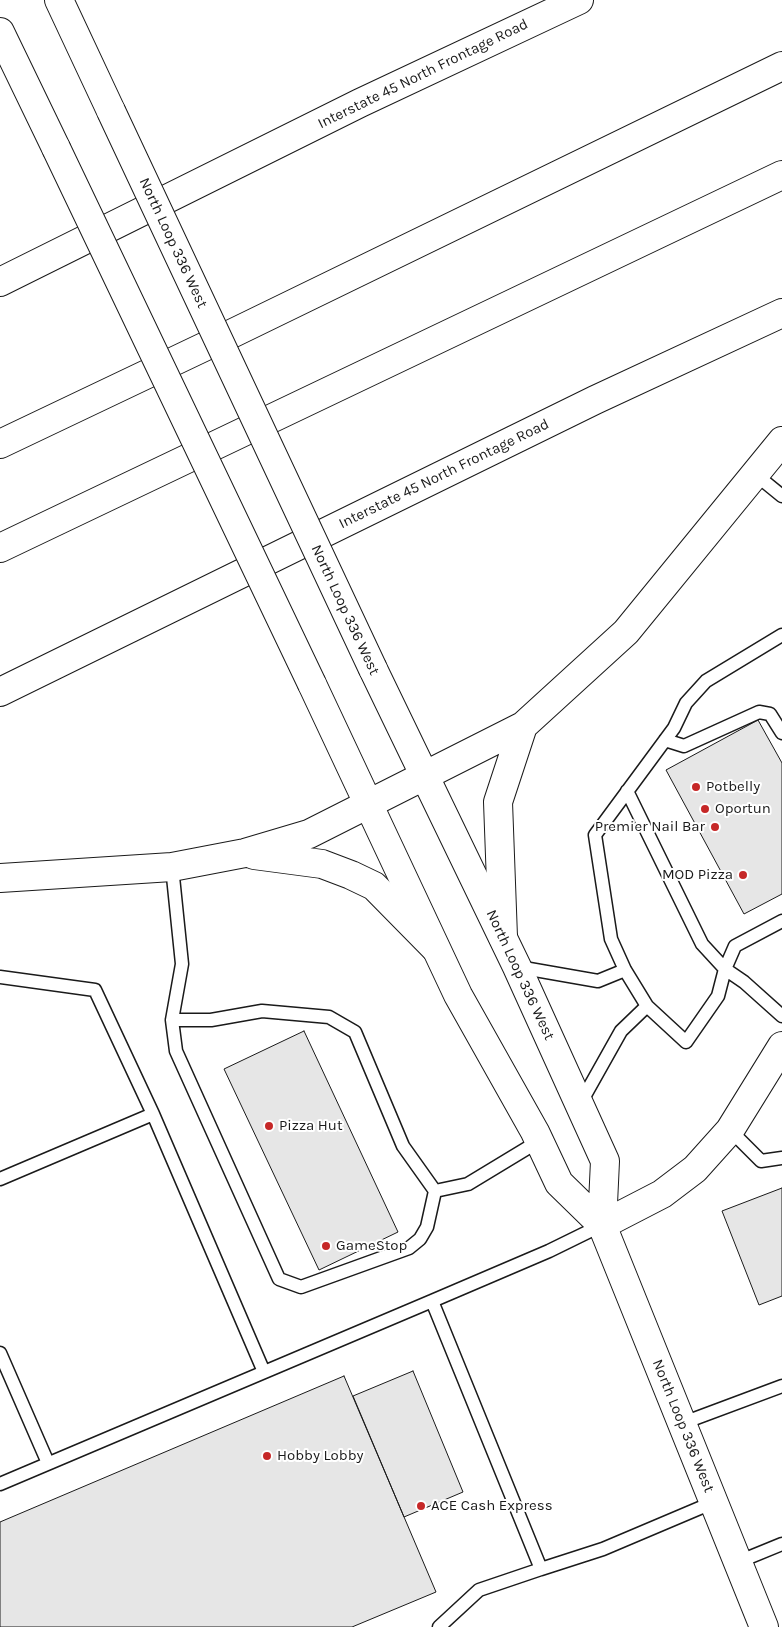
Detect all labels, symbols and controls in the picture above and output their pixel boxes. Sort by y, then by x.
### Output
street label: Interstate 45 North Frontage Road [315,15,531,133]
street label: North Loop 336 West [135,175,211,311]
street label: Interstate 45 North Frontage Road [336,415,552,533]
street label: North Loop 336 West [307,542,383,678]
place label: Potbelly [706,778,760,796]
marker: Potbelly [690,781,702,793]
place label: Oportun [715,800,771,818]
marker: Oportun [699,803,711,815]
place label: Premier Nail Bar [595,818,705,836]
marker: Premier Nail Bar [709,821,721,833]
place label: MOD Pizza [662,866,733,884]
marker: MOD Pizza [737,869,749,881]
street label: North Loop 336 West [482,907,558,1043]
place label: Pizza Hut [279,1117,343,1135]
marker: Pizza Hut [263,1120,275,1132]
place label: GameStop [336,1237,407,1255]
marker: GameStop [320,1240,332,1252]
street label: North Loop 336 West [648,1357,718,1495]
place label: Hobby Lobby [277,1447,364,1465]
marker: Hobby Lobby [261,1450,273,1462]
place label: ACE Cash Express [431,1497,553,1515]
marker: ACE Cash Express [415,1500,427,1512]

